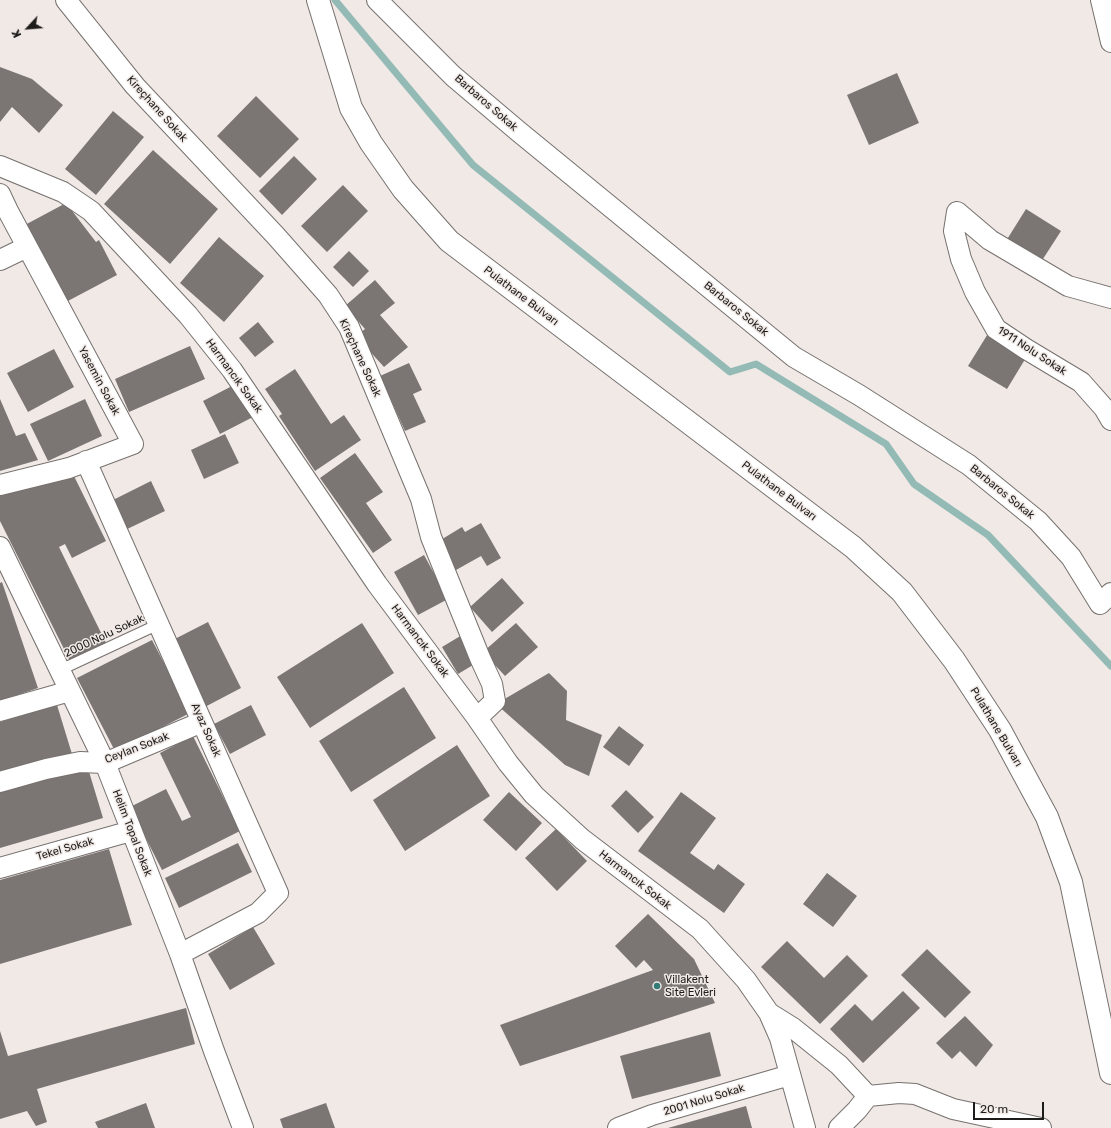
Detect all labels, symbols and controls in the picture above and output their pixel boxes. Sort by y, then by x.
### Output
north arrow [8,8,48,48]
text: K [9,27,24,40]
street label: Barbaros Sokak [452,72,520,134]
street label: Kireçhane Sokak [124,73,190,145]
street label: Pulathane Bulvarı [481,264,561,328]
street label: Barbaros Sokak [701,279,771,339]
street label: Kireçhane Sokak [336,317,384,399]
street label: 1911 Nolu Sokak [995,324,1069,378]
street label: Harmancık Sokak [203,336,265,416]
street label: Yasemin Sokak [75,344,123,418]
street label: Pulathane Bulvarı [739,459,819,523]
street label: Barbaros Sokak [967,462,1037,522]
street label: Harmancık Sokak [388,602,452,680]
street label: 2000 Nolu Sokak [62,612,146,660]
street label: Pulathane Bulvarı [967,685,1025,769]
street label: Ayaz Sokak [188,701,224,759]
street label: Ceylan Sokak [103,730,171,766]
street label: Helim Topal Sokak [109,788,155,878]
street label: Tekel Sokak [35,835,95,863]
street label: Harmancık Sokak [596,848,674,912]
place label: Villakent Site Evleri [665,973,716,999]
marker: Villakent Site Evleri [652,981,662,991]
street label: 2001 Nolu Sokak [662,1081,746,1119]
scale bar [975,1094,1046,1120]
text: 20 m [980,1102,1008,1116]

